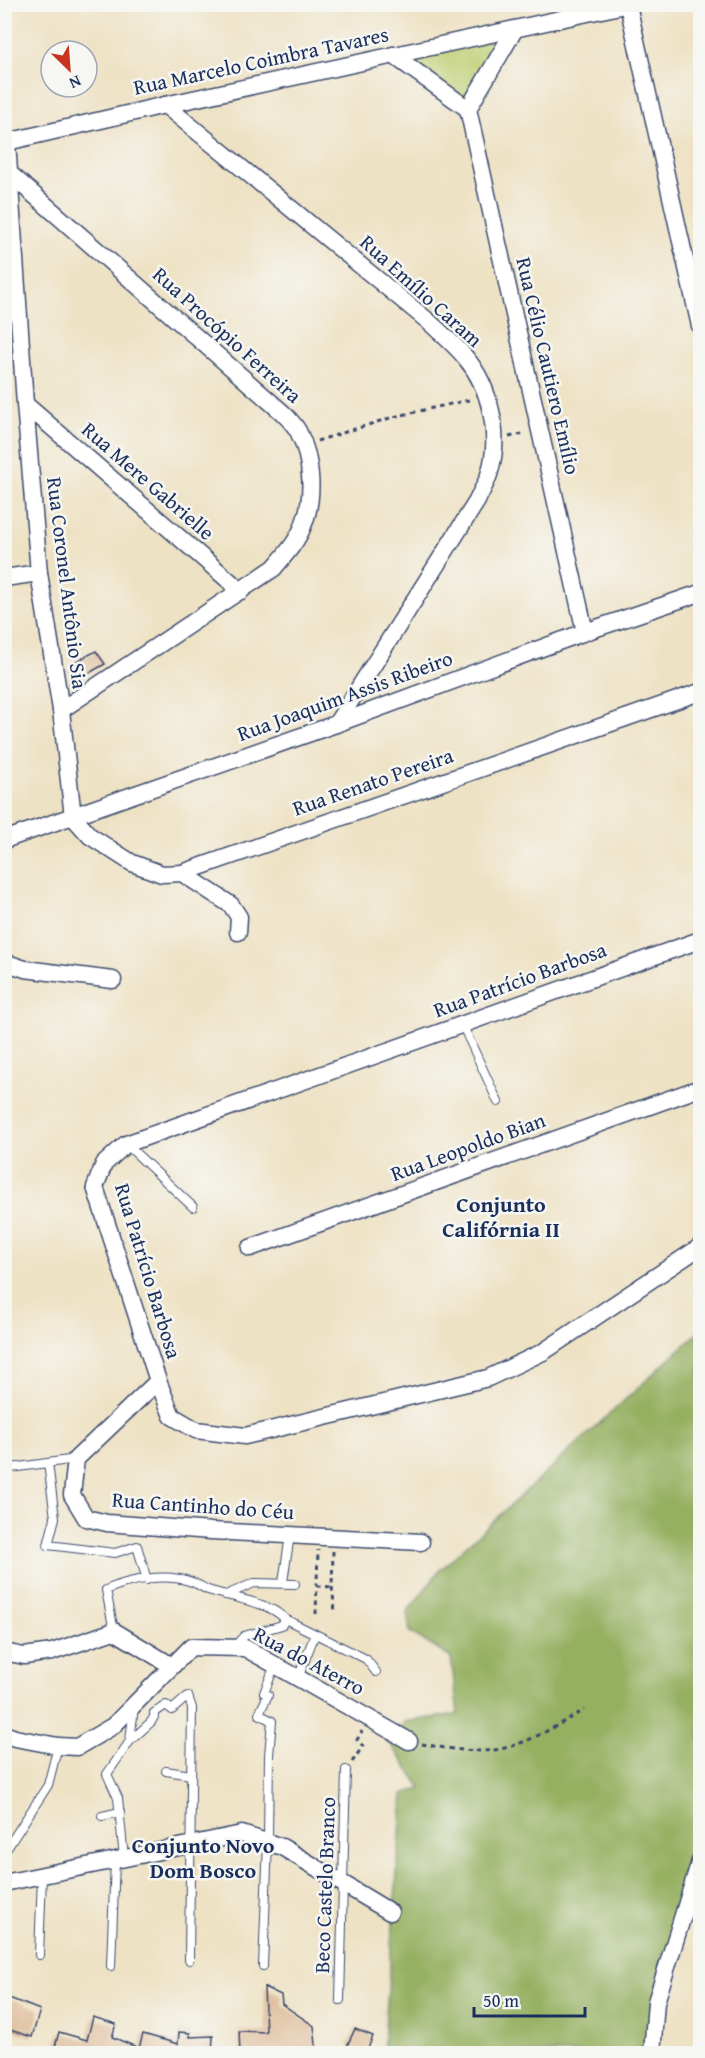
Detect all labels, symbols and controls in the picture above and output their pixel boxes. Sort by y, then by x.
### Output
street label: Rua Marcelo Coimbra Tavares [131,18,391,103]
north arrow [39,39,99,99]
text: N [65,69,85,96]
street label: Rua Emílio Caram [353,227,490,354]
street label: Rua Célio Cautiero Emílio [508,254,589,478]
street label: Rua Procópio Ferreira [146,259,309,410]
street label: Rua Mere Gabrielle [75,414,222,547]
street label: Rua Coronel Antônio Sia [39,475,96,691]
street label: Rua Joaquim Assis Ribeiro [233,642,457,749]
street label: Rua Renato Pereira [288,739,457,824]
street label: Rua Patrício Barbosa [429,934,611,1025]
street label: Rua Leopoldo Bian [386,1104,550,1189]
street label: Rua Patrício Barbosa [107,1179,190,1363]
district label: Conjunto Califórnia II [442,1188,560,1245]
street label: Rua Cantinho do Céu [111,1484,296,1527]
street label: Rua do Aterro [248,1618,370,1703]
street label: Beco Castelo Branco [306,1796,343,1974]
district label: Conjunto Novo Dom Bosco [132,1829,275,1886]
scale bar [474,1980,585,2018]
text: 50 m [483,1987,519,2014]

